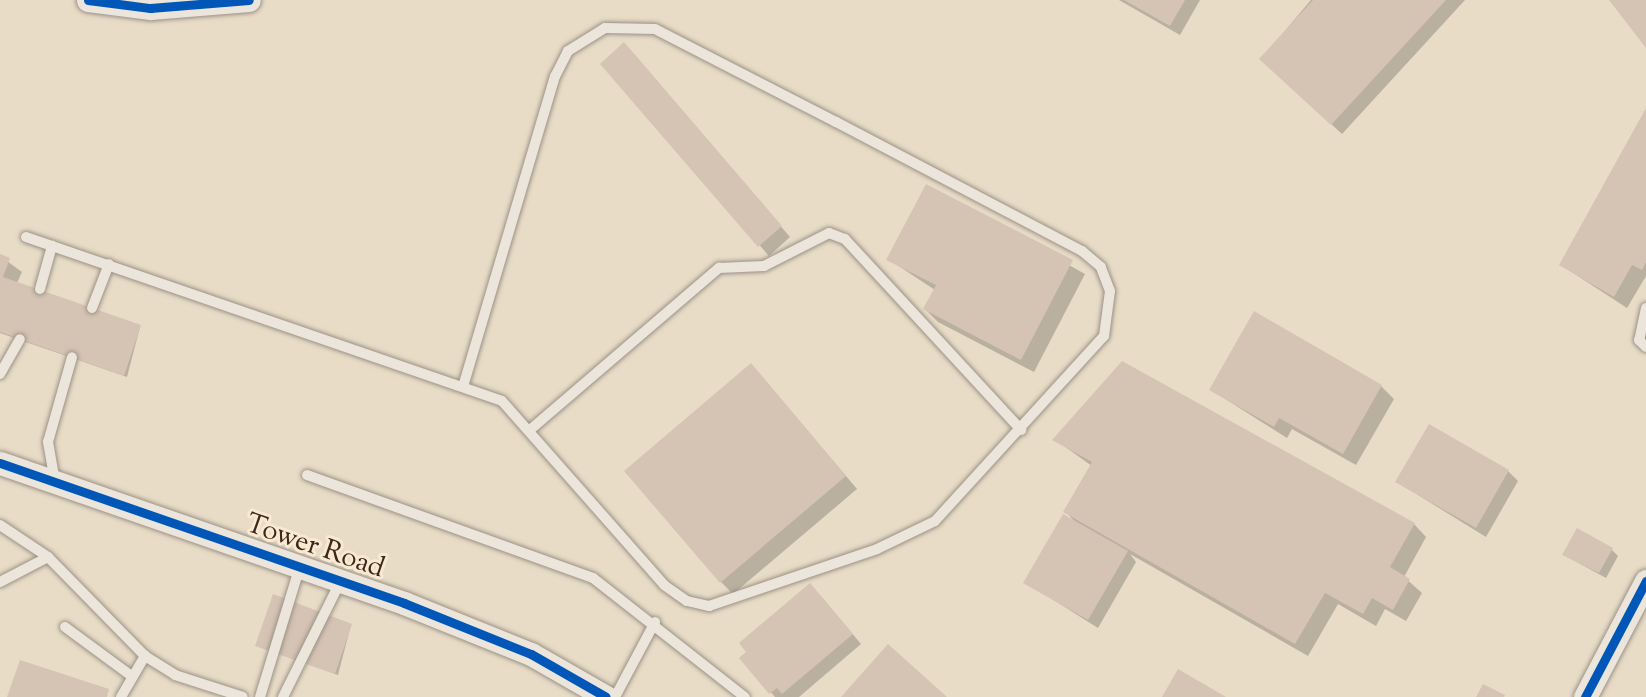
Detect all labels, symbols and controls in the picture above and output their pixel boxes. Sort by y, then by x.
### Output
street label: Tower Road [241,508,389,586]

